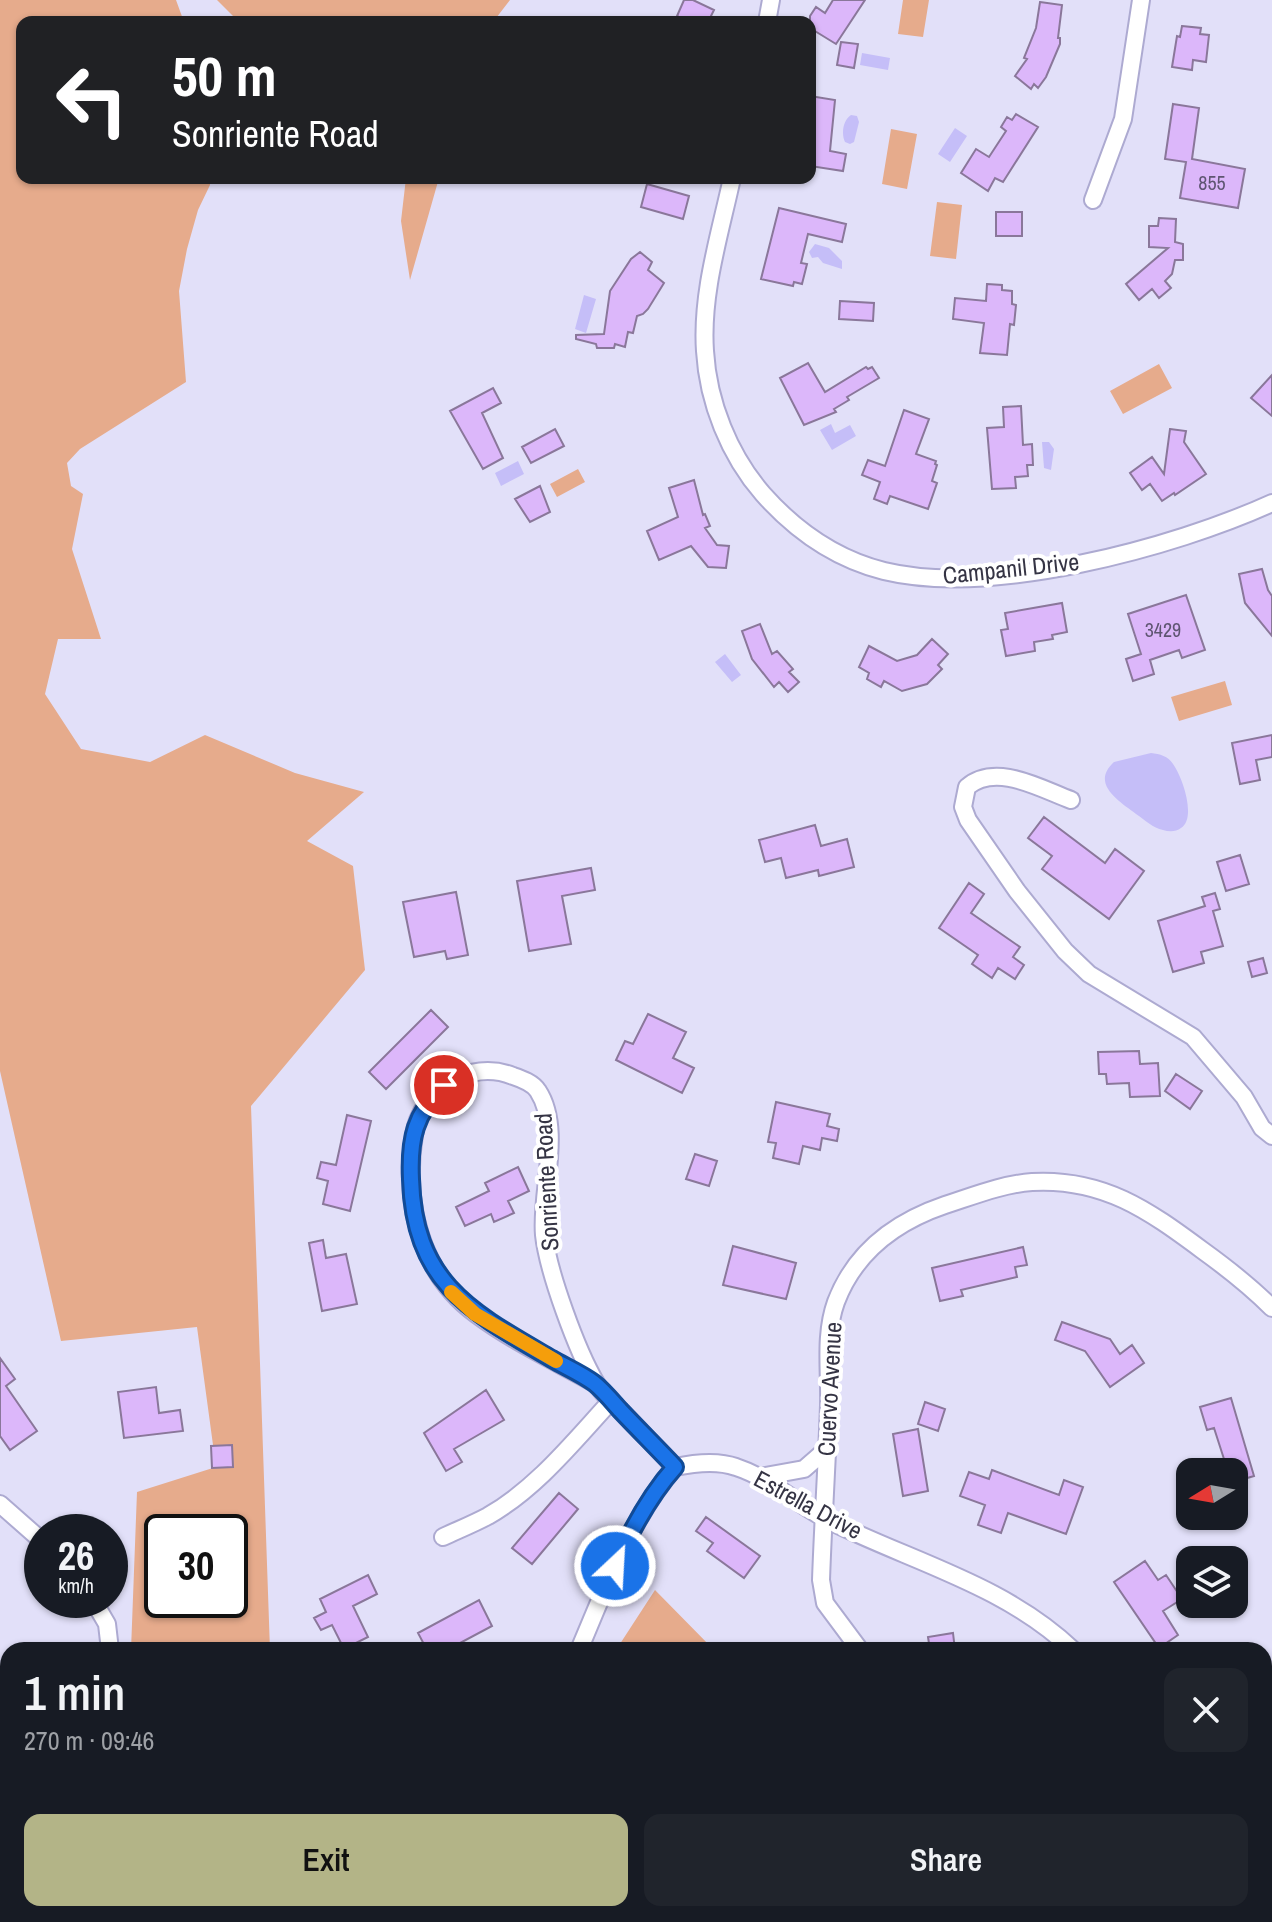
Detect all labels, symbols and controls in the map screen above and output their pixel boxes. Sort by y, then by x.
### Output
text: 50 m [172,38,277,113]
icon: left [40,48,144,152]
text: Sonriente Road [172,110,379,158]
house number: 855 [1198,169,1226,196]
street label: Campanil Drive [941,545,1081,591]
house number: 3429 [1145,616,1181,643]
pin [410,1051,478,1119]
icon: arrive [422,1063,466,1107]
street label: Sonriente Road [526,1112,566,1252]
street label: Cuervo Avenue [810,1321,848,1457]
north arrow [1176,1458,1248,1530]
map controls [1176,1458,1248,1618]
street label: Estrella Drive [749,1462,868,1546]
speed limit sign: 30 [144,1514,248,1618]
position arrow [573,1524,657,1608]
text: 26 [58,1529,94,1582]
button: layers [1176,1546,1248,1618]
text: km/h [58,1572,94,1599]
text: 1 min [24,1660,125,1725]
button: close [1164,1668,1248,1752]
text: 270 m · 09:46 [24,1723,154,1758]
button: Exit [24,1814,628,1906]
button: Share [644,1814,1248,1906]

